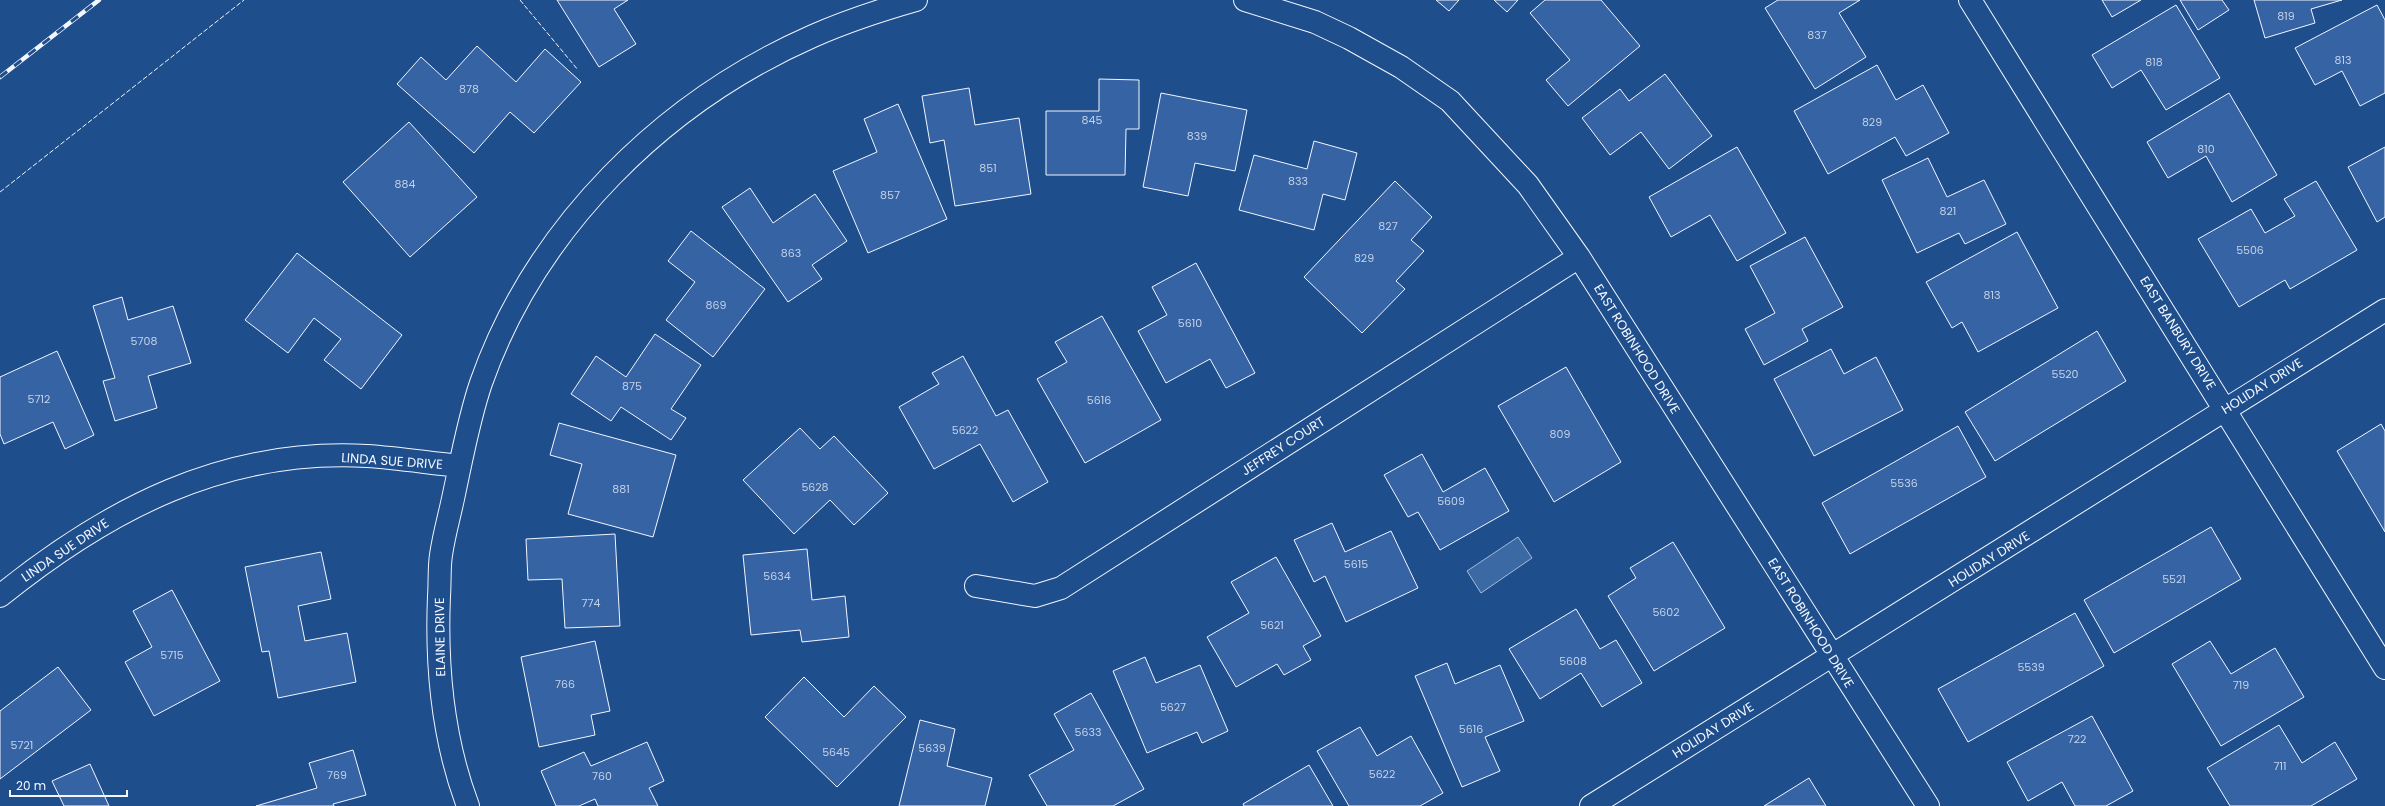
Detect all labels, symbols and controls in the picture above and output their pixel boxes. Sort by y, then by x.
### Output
house number: 819 [2277,8,2295,24]
house number: 837 [1807,27,1827,43]
house number: 813 [2335,52,2351,68]
house number: 818 [2145,54,2163,70]
house number: 878 [459,81,479,97]
house number: 845 [1082,112,1102,128]
house number: 829 [1862,114,1882,130]
house number: 839 [1187,128,1207,144]
house number: 810 [2197,141,2215,157]
house number: 851 [979,160,997,176]
house number: 833 [1288,173,1308,189]
house number: 884 [395,176,415,192]
house number: 857 [880,187,900,203]
house number: 821 [1940,203,1956,219]
house number: 827 [1378,218,1398,234]
house number: 5506 [2236,242,2264,258]
house number: 863 [781,245,801,261]
house number: 829 [1354,250,1374,266]
street label: EAST BANBURY DRIVE [2135,272,2221,394]
street label: EAST ROBINHOOD DRIVE [1589,280,1685,418]
house number: 813 [1984,287,2000,303]
house number: 869 [706,297,726,313]
house number: 5610 [1178,315,1202,331]
house number: 5708 [131,333,157,349]
street label: HOLIDAY DRIVE [2218,353,2306,419]
house number: 5520 [2051,366,2079,382]
house number: 875 [622,378,642,394]
house number: 5712 [28,391,50,407]
house number: 5616 [1087,392,1111,408]
street label: JEFFREY COURT [1237,412,1329,480]
house number: 5622 [952,422,978,438]
house number: 809 [1550,426,1570,442]
street label: LINDA SUE DRIVE [341,448,443,474]
house number: 5536 [1890,475,1918,491]
house number: 5628 [801,479,829,495]
house number: 881 [612,481,630,497]
house number: 5609 [1437,493,1465,509]
street label: LINDA SUE DRIVE [18,514,112,586]
street label: HOLIDAY DRIVE [1945,526,2033,592]
street label: EAST ROBINHOOD DRIVE [1763,554,1859,692]
house number: 5615 [1344,556,1368,572]
house number: 5634 [763,568,791,584]
house number: 5521 [2162,571,2186,587]
house number: 774 [582,595,601,611]
street label: ELAINE DRIVE [430,597,450,677]
house number: 5602 [1652,604,1680,620]
house number: 5621 [1260,617,1284,633]
house number: 5715 [160,647,184,663]
house number: 5608 [1559,653,1587,669]
house number: 5539 [2017,659,2045,675]
house number: 766 [555,676,575,692]
house number: 719 [2233,677,2249,693]
street label: HOLIDAY DRIVE [1669,697,1757,763]
house number: 5627 [1160,699,1186,715]
house number: 5616 [1459,721,1483,737]
house number: 5633 [1075,724,1101,740]
house number: 722 [2068,731,2086,747]
house number: 5721 [11,737,33,753]
house number: 5639 [918,740,946,756]
house number: 5645 [822,744,850,760]
house number: 711 [2273,758,2287,774]
house number: 5622 [1369,766,1395,782]
house number: 769 [327,767,347,783]
house number: 760 [592,768,612,784]
scale bar [10,772,127,798]
text: 20 m [16,777,46,794]

